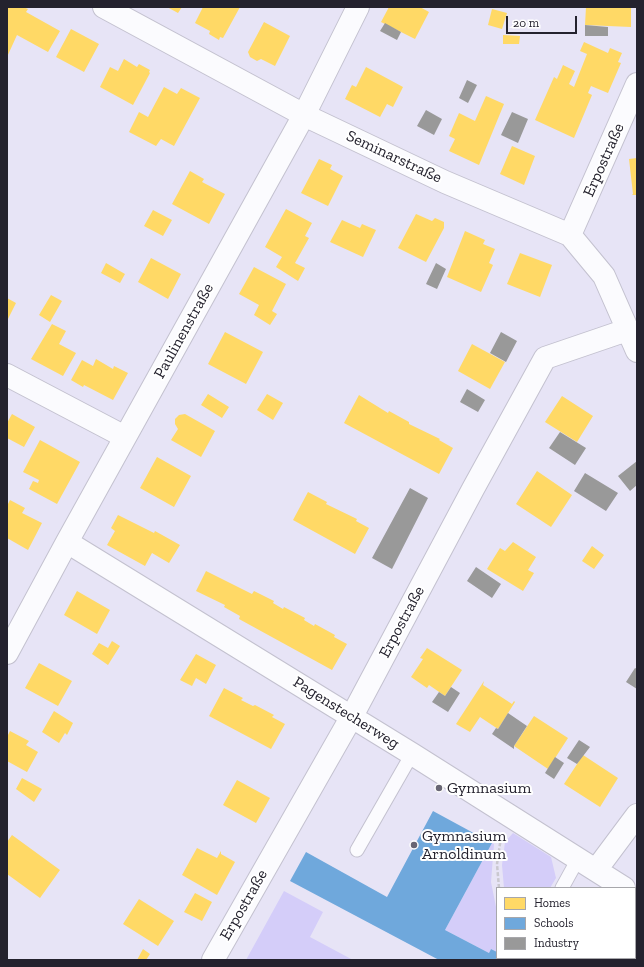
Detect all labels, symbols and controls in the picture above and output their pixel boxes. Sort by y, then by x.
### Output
scale bar [508,8,579,34]
text: 20 m [513,16,539,30]
street label: Erpostraße [579,120,629,200]
street label: Seminarstraße [343,126,445,188]
street label: Paulinenstraße [150,280,218,382]
street label: Erpostraße [375,583,429,661]
street label: Pagenstecherweg [289,673,403,753]
place label: Gymnasium [447,778,531,798]
marker: Gymnasium [434,783,444,793]
place label: Gymnasium Arnoldinum [422,826,506,864]
marker: Gymnasium Arnoldinum [409,840,419,850]
street label: Erpostraße [216,866,272,944]
legend [496,887,636,959]
text: Homes [534,896,570,910]
text: Schools [534,916,573,930]
text: Industry [534,936,579,950]

